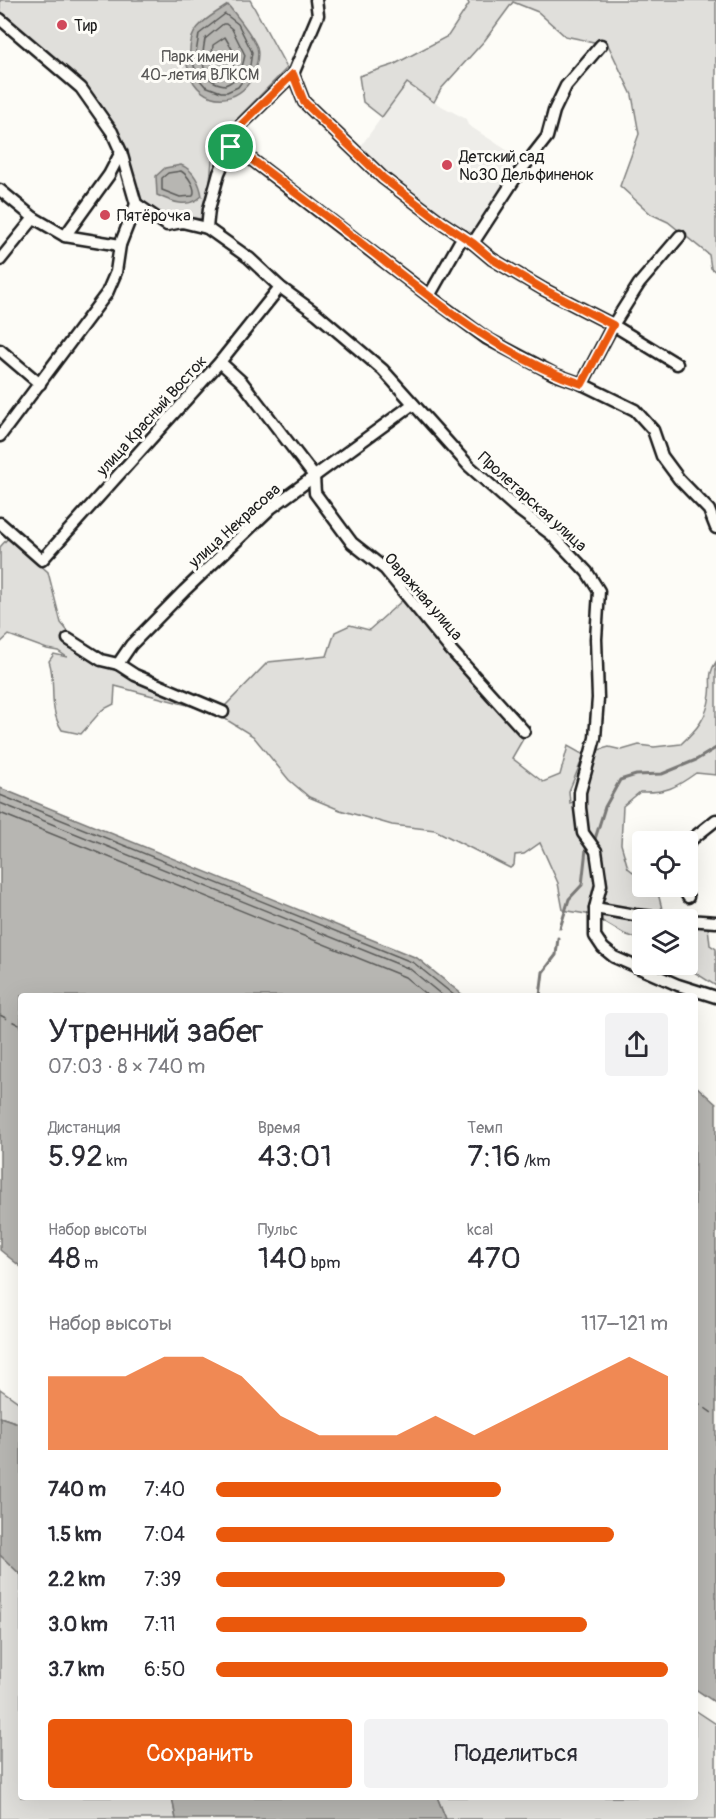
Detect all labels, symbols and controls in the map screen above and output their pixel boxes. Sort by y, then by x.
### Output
place label: Тир [74,16,98,36]
marker: Тир [55,18,69,32]
park label: Парк имени 40-летия ВЛКСМ [141,47,259,85]
pin [205,121,256,172]
icon: arrive [214,130,247,163]
place label: Детский сад №30 Дельфиненок [458,147,594,185]
marker: Детский сад №30 Дельфиненок [440,158,454,172]
place label: Пятёрочка [117,206,191,226]
marker: Пятёрочка [98,208,112,222]
street label: улица Красный Восток [92,351,211,481]
street label: Пролетарская улица [474,448,591,556]
street label: улица Некрасова [184,479,285,573]
street label: Овражная улица [380,549,467,645]
map controls [632,831,698,975]
button: locate [632,831,698,897]
button: layers [632,909,698,975]
text: Утренний забег [48,1011,264,1052]
button: share [605,1013,668,1076]
text: 07:03 · 8 × 740 m [48,1054,205,1079]
text: Дистанция [48,1118,121,1138]
text: Время [258,1118,300,1138]
text: Темп [467,1118,503,1138]
text: 5.92 [48,1138,103,1175]
text: 43:01 [258,1138,332,1175]
text: 7:16 [467,1138,520,1175]
text: km [103,1151,127,1171]
text: /km [520,1151,551,1171]
text: Набор высоты [48,1220,147,1240]
text: Пульс [258,1220,298,1240]
text: kcal [467,1220,493,1240]
text: 48 [48,1240,81,1277]
text: 140 [258,1240,307,1277]
text: 470 [467,1240,521,1277]
text: m [81,1253,98,1273]
text: bpm [307,1253,340,1273]
text: Набор высоты [48,1311,172,1336]
text: 117–121 m [581,1311,668,1336]
text: 740 m [48,1477,106,1502]
text: 7:40 [144,1477,185,1502]
text: 1.5 km [48,1522,101,1547]
text: 7:04 [144,1522,185,1547]
text: 2.2 km [48,1567,105,1592]
text: 7:39 [144,1567,181,1592]
text: 3.0 km [48,1612,108,1637]
text: 7:11 [144,1612,176,1637]
text: 3.7 km [48,1657,105,1682]
text: 6:50 [144,1657,185,1682]
button: Сохранить [48,1719,352,1788]
button: Поделиться [364,1719,668,1788]

